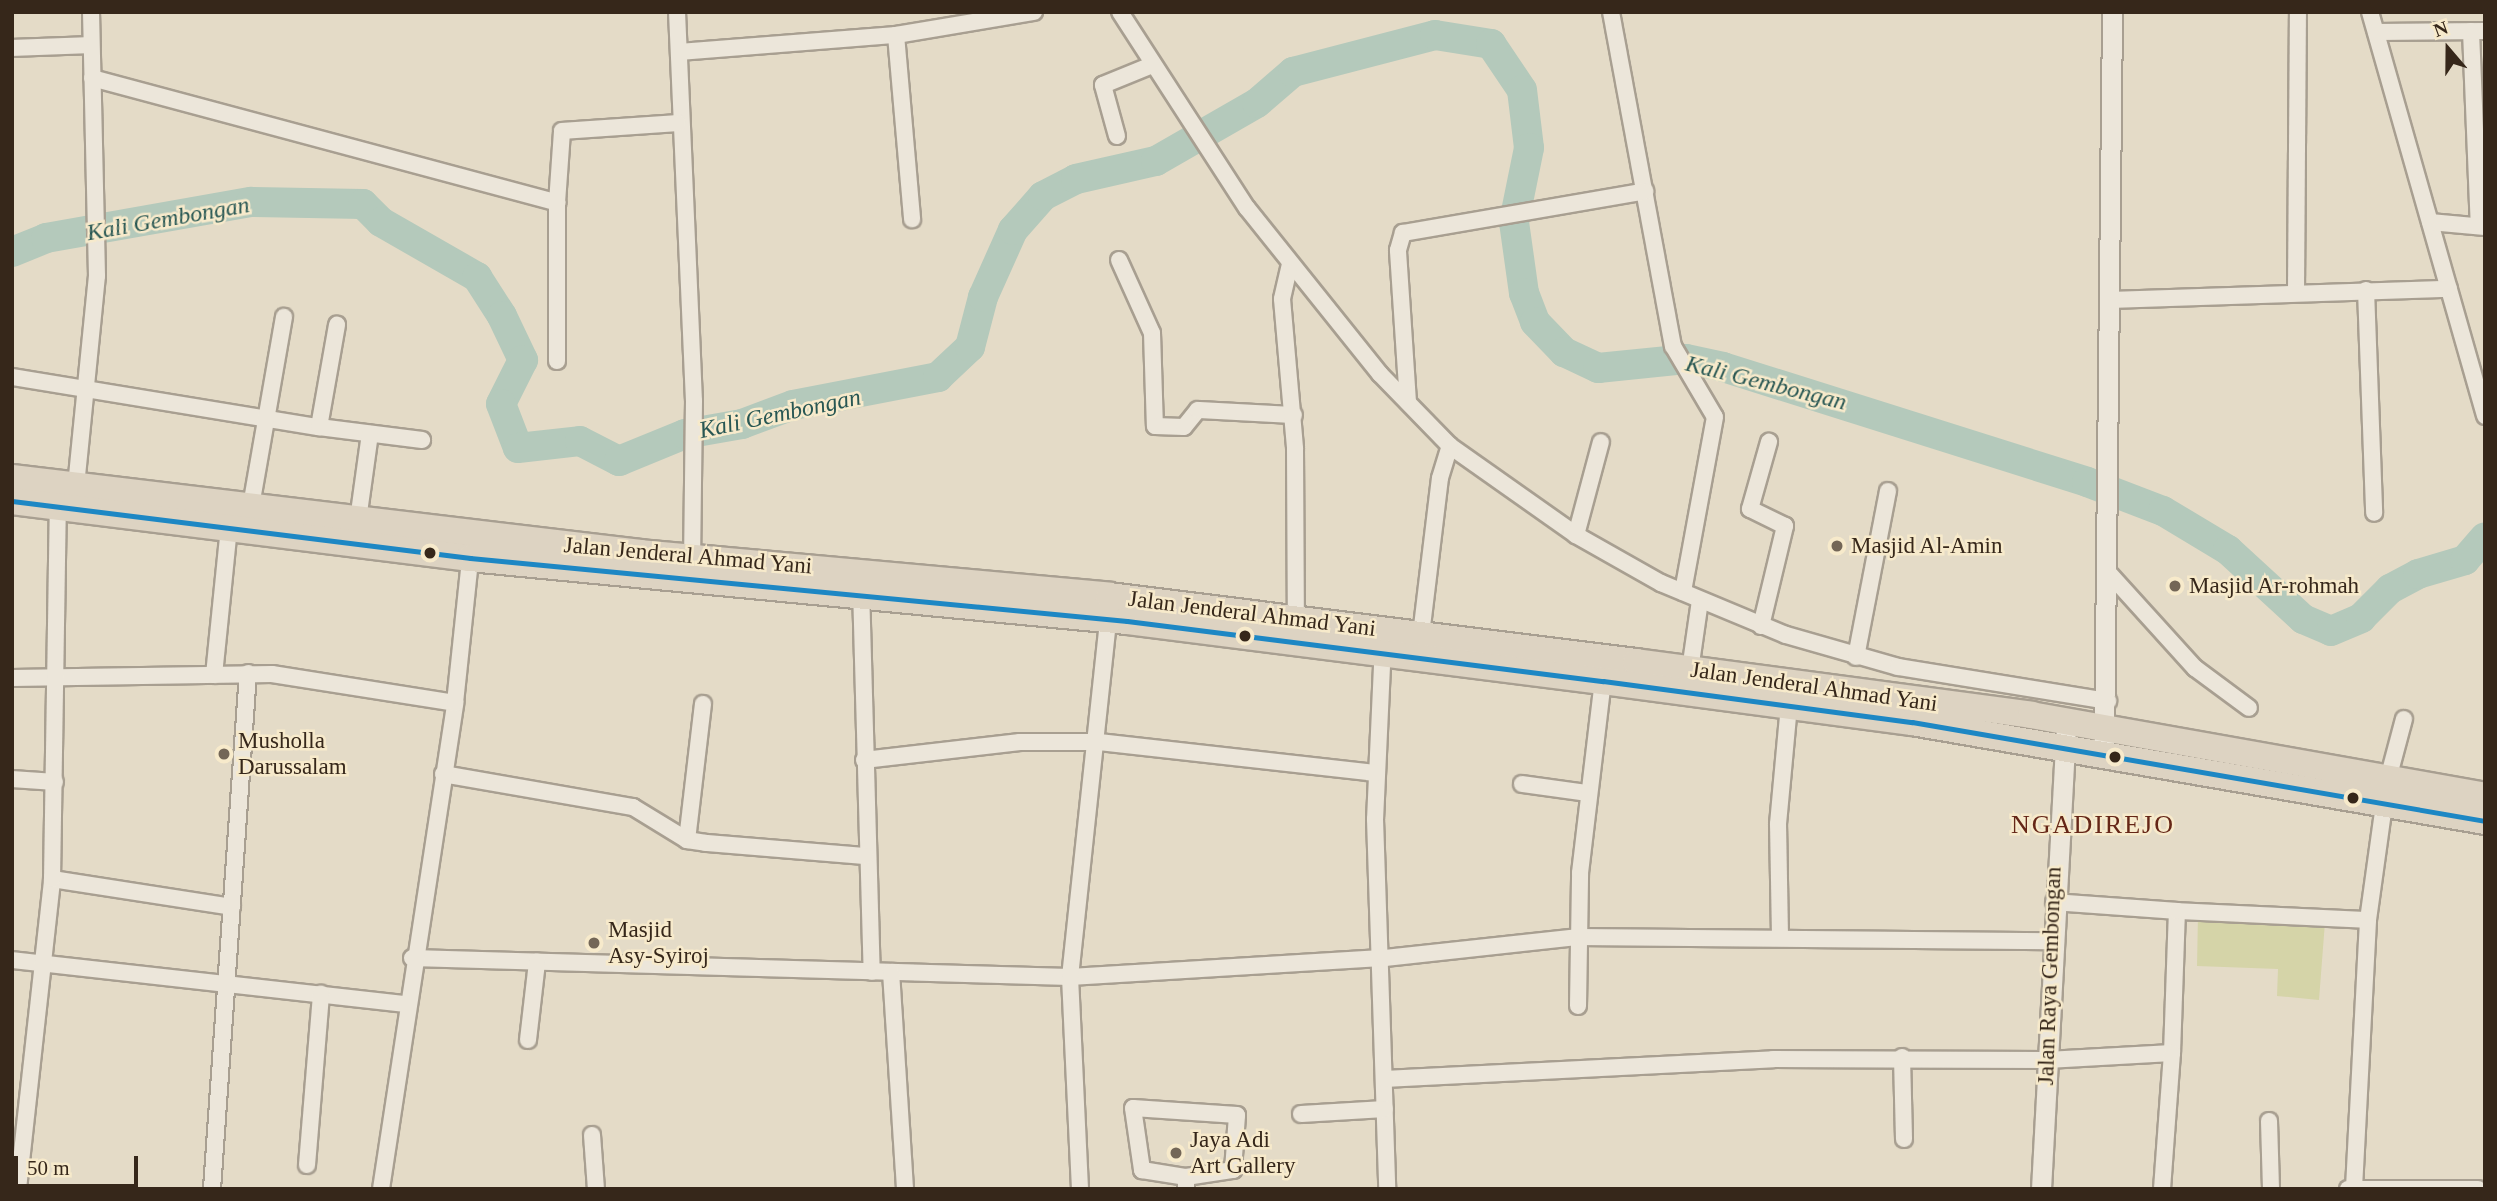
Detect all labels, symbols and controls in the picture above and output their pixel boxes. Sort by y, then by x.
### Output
north arrow [2413,14,2483,84]
text: N [2431,17,2451,41]
water label: Kali Gembongan [84,191,252,247]
water label: Kali Gembongan [1683,349,1849,417]
water label: Kali Gembongan [696,383,864,445]
street label: Jalan Jenderal Ahmad Yani [562,531,814,581]
place label: Masjid Al-Amin [1851,532,2004,560]
marker: Masjid Al-Amin [1829,538,1845,554]
unlabelled marker [423,546,437,560]
place label: Masjid Ar-rohmah [2189,572,2360,600]
marker: Masjid Ar-rohmah [2167,578,2183,594]
street label: Jalan Jenderal Ahmad Yani [1126,585,1378,643]
unlabelled marker [1238,629,1252,643]
street label: Jalan Jenderal Ahmad Yani [1688,656,1940,718]
place label: Musholla Darussalam [238,727,347,781]
marker: Musholla Darussalam [216,746,232,762]
unlabelled marker [2108,750,2122,764]
unlabelled marker [2346,791,2360,805]
district label: NGADIREJO [2012,809,2174,841]
street label: Jalan Raya Gembongan [2032,866,2068,1086]
place label: Masjid Asy-Syiroj [608,916,709,970]
marker: Masjid Asy-Syiroj [586,935,602,951]
place label: Jaya Adi Art Gallery [1190,1126,1295,1180]
scale bar [18,1142,142,1186]
marker: Jaya Adi Art Gallery [1168,1145,1184,1161]
text: 50 m [27,1156,70,1180]

